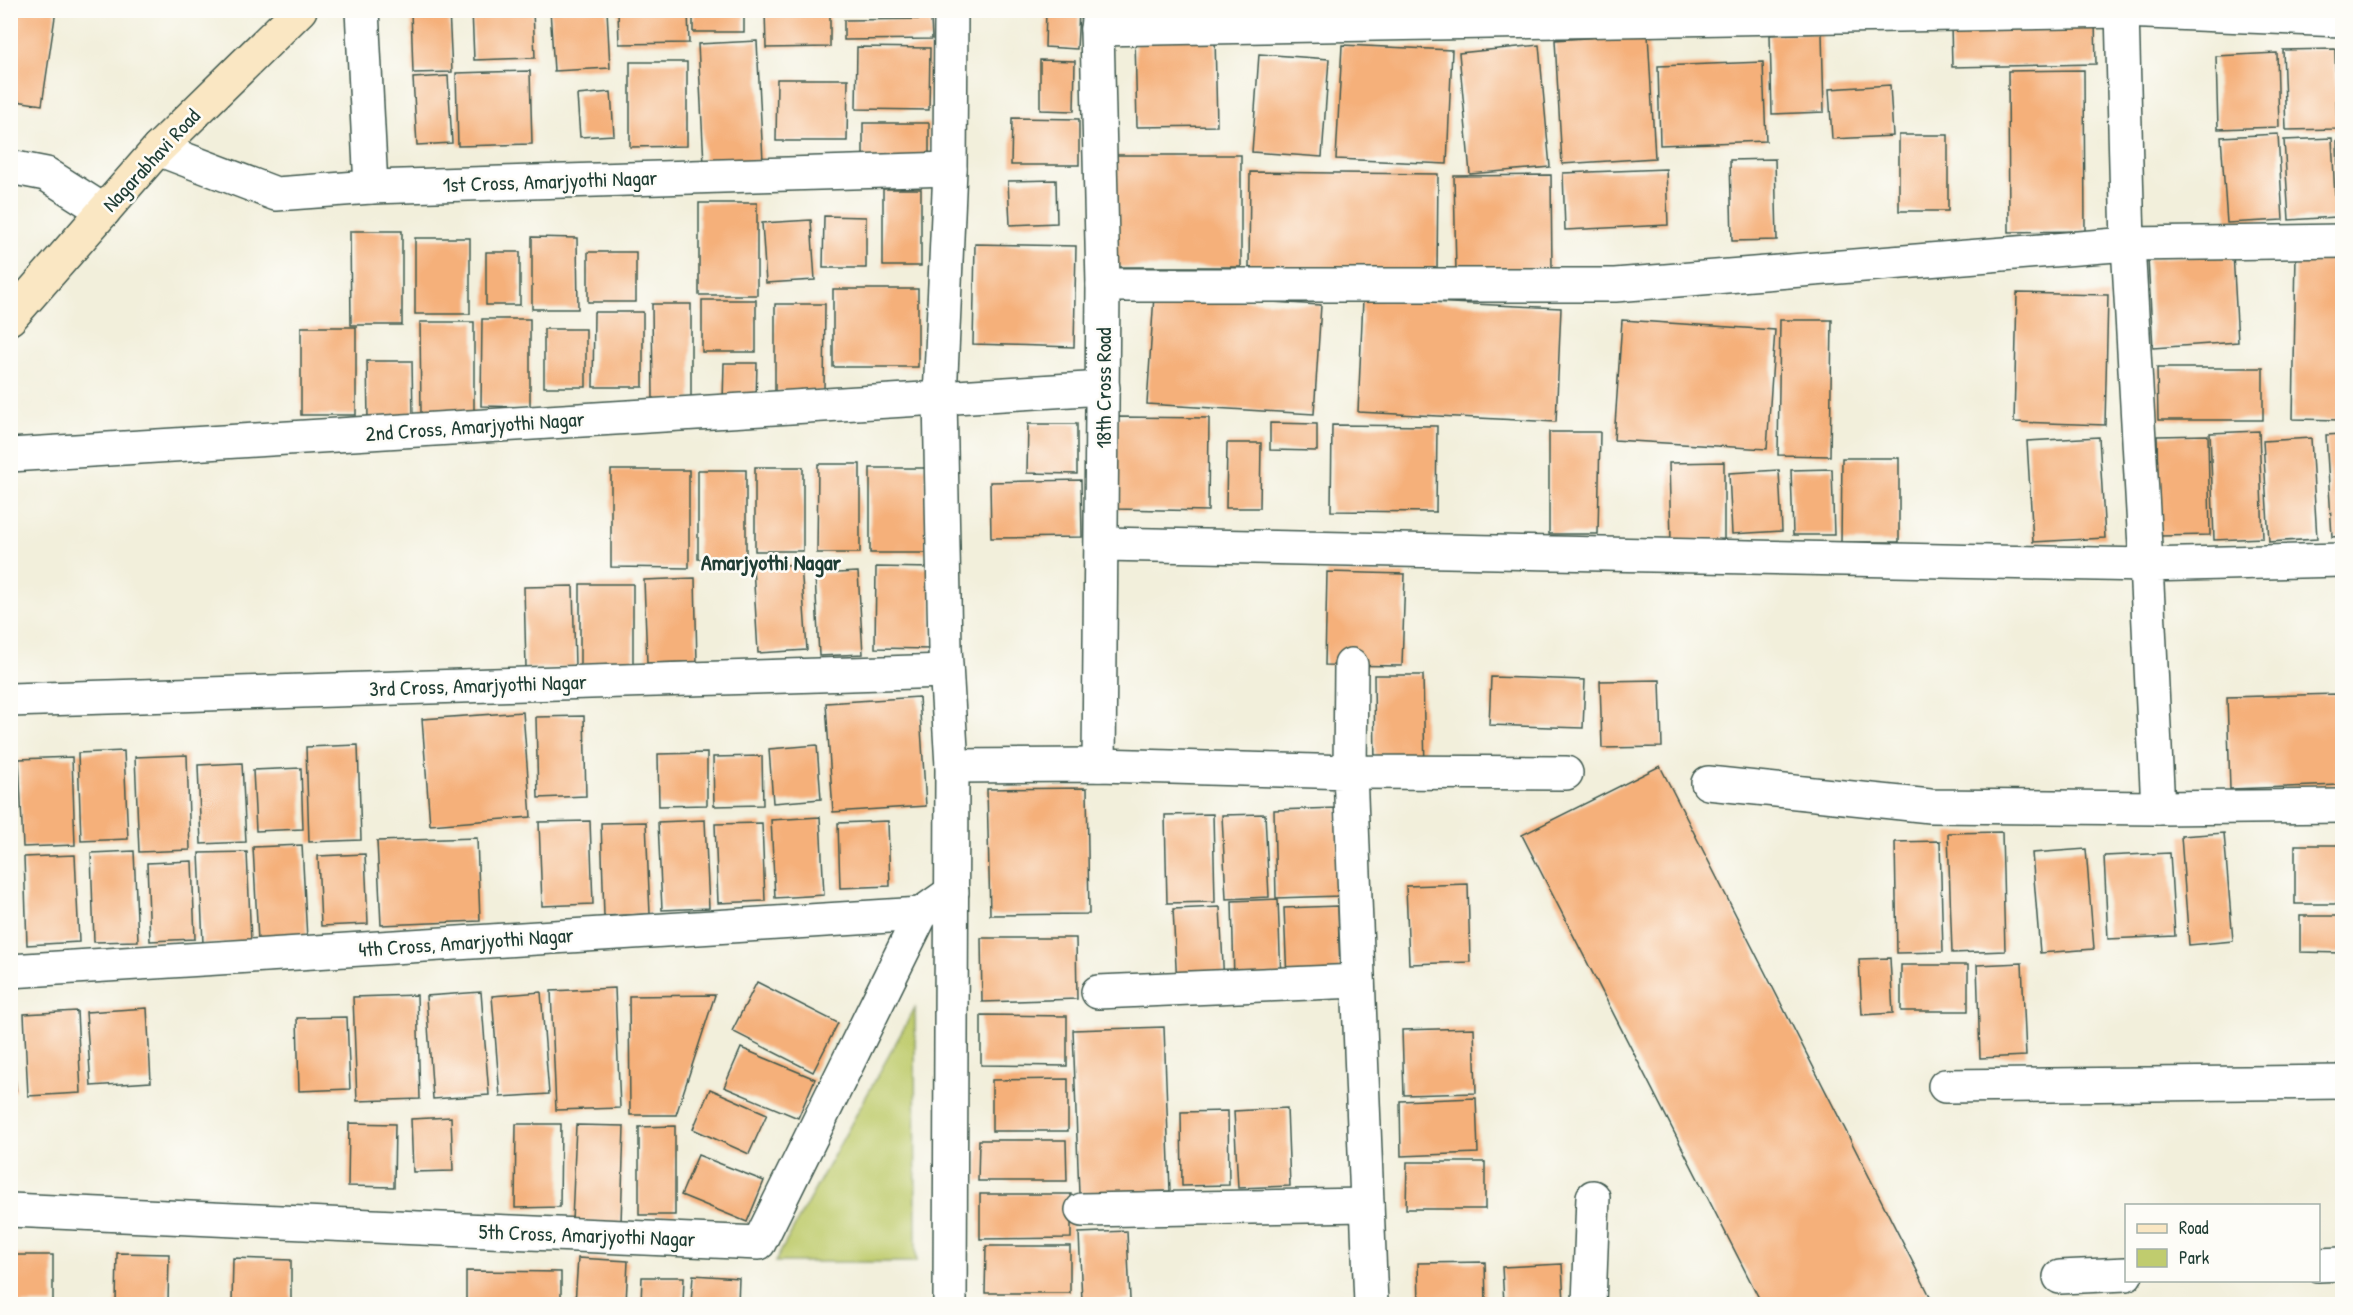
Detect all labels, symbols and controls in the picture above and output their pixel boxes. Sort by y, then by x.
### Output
street label: Nagarabhavi Road [96,102,206,218]
street label: 1st Cross, Amarjyothi Nagar [442,163,658,199]
street label: 18th Cross Road [1089,327,1118,449]
street label: 2nd Cross, Amarjyothi Nagar [365,404,585,448]
district label: Amarjyothi Nagar [701,547,842,578]
street label: 3rd Cross, Amarjyothi Nagar [369,667,587,703]
street label: 4th Cross, Amarjyothi Nagar [357,920,575,964]
legend [2125,1204,2320,1282]
text: Road [2179,1215,2209,1240]
street label: 5th Cross, Amarjyothi Nagar [478,1217,696,1253]
text: Park [2179,1245,2210,1270]

